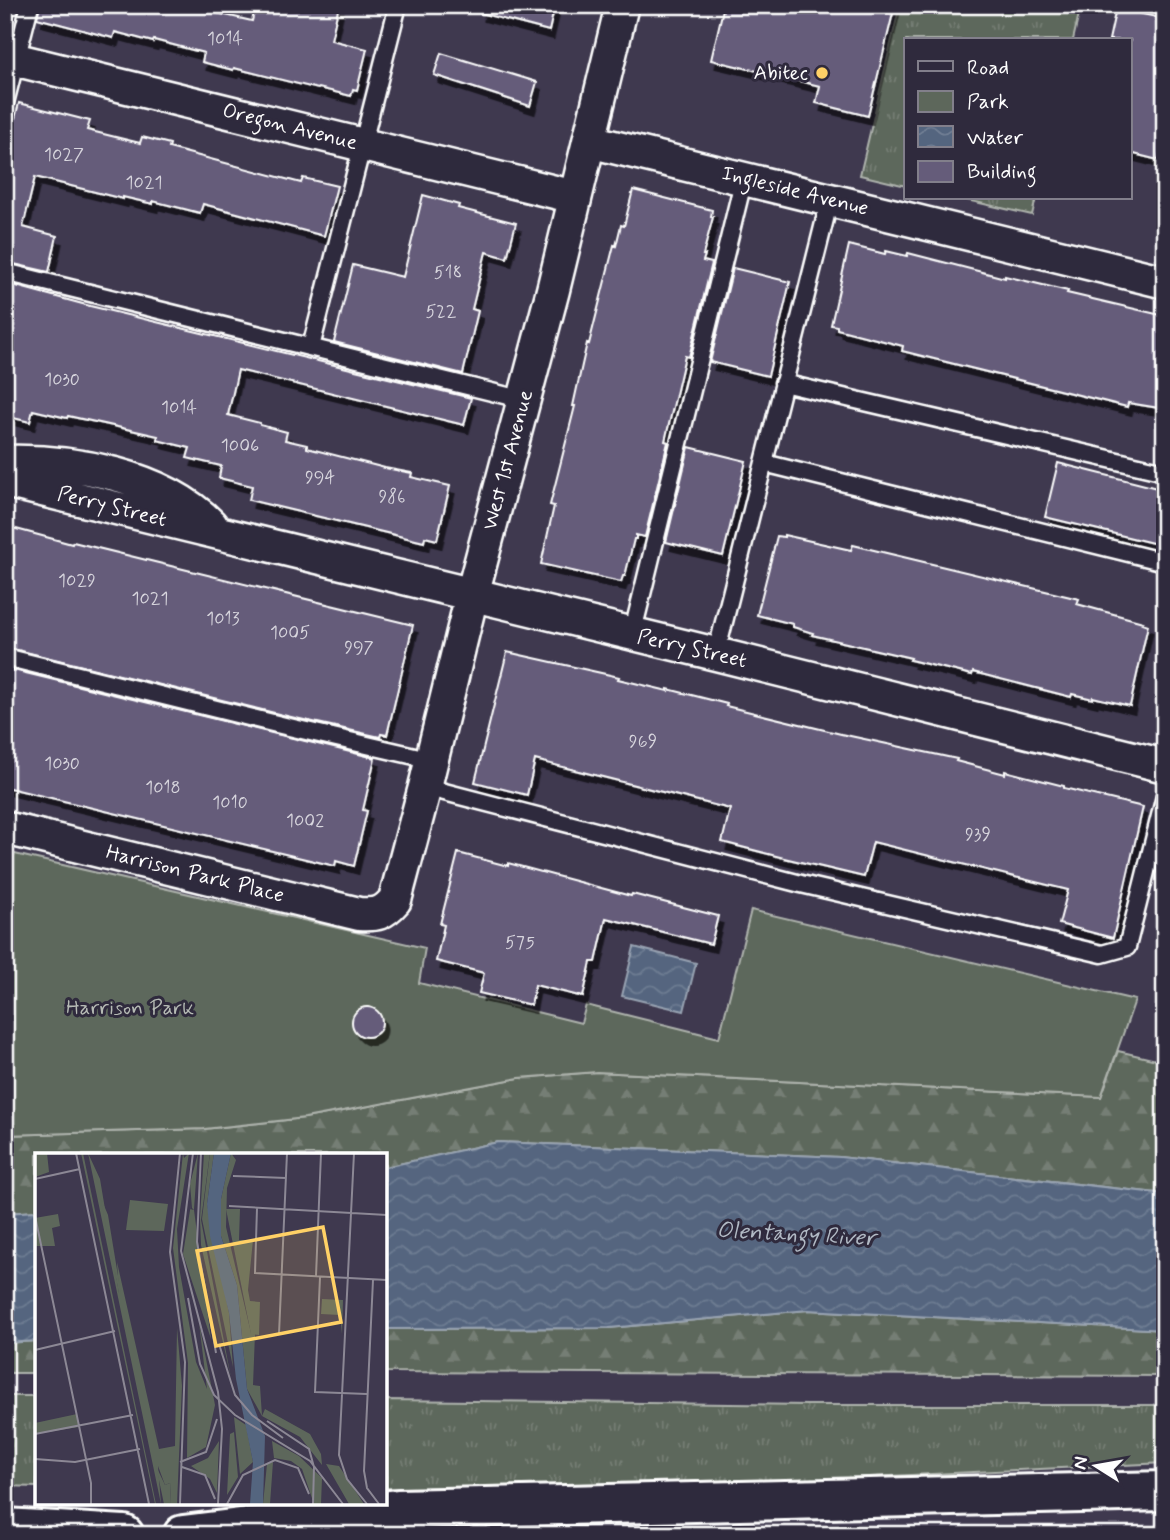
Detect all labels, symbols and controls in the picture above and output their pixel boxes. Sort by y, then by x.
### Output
house number: 1014 [207,27,243,51]
legend [904,38,1132,200]
text: Road [967,54,1009,82]
place label: Abitec [753,59,808,87]
marker: Abitec [814,65,830,81]
text: Park [967,88,1009,116]
street label: Oregon Avenue [219,97,360,159]
text: Water [967,124,1023,152]
house number: 1027 [44,143,84,167]
text: Building [967,158,1037,188]
street label: Ingleside Avenue [718,159,871,225]
house number: 1021 [125,171,163,195]
house number: 518 [434,261,462,285]
house number: 522 [425,300,457,324]
house number: 1030 [44,368,80,392]
street label: West 1st Avenue [476,387,540,533]
house number: 1014 [161,396,197,420]
house number: 1006 [221,434,259,458]
house number: 994 [305,466,335,490]
street label: Perry Street [54,480,170,534]
house number: 986 [378,485,406,509]
house number: 1029 [58,569,96,593]
house number: 1021 [131,587,169,611]
house number: 1013 [206,607,240,631]
house number: 1005 [270,621,310,645]
street label: Perry Street [634,623,750,675]
house number: 997 [344,636,374,660]
house number: 969 [629,730,657,754]
house number: 1030 [44,752,80,776]
house number: 1018 [145,776,181,800]
house number: 1010 [212,791,248,815]
house number: 1002 [286,809,324,833]
house number: 939 [965,823,991,847]
street label: Harrison Park Place [103,838,287,910]
house number: 575 [505,931,535,955]
park label: Harrison Park [66,994,194,1022]
inset map [35,1153,387,1505]
water label: Olentangy River [716,1216,880,1256]
north arrow [1062,1432,1132,1502]
text: N [1067,1454,1094,1472]

